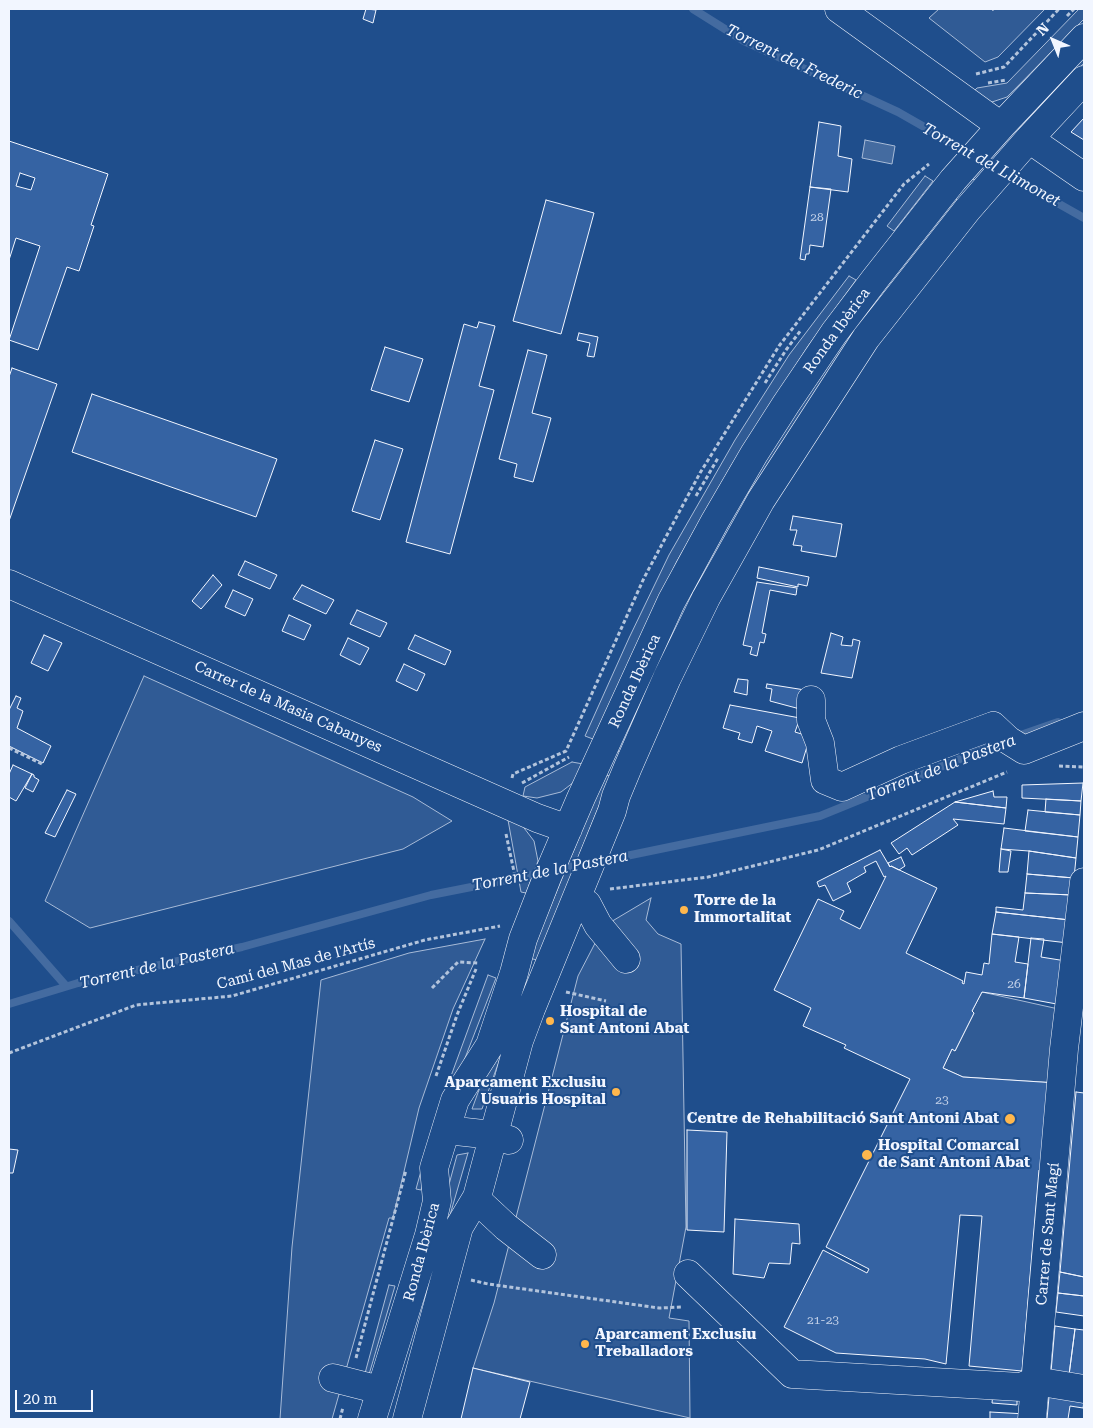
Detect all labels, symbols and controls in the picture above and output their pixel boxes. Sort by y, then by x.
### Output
north arrow [1028,15,1078,65]
water label: Torrent del Frederic [722,20,866,104]
text: N [1033,20,1052,39]
water label: Torrent del Llimonet [919,119,1063,211]
house number: 28 [810,210,824,224]
street label: Ronda Ibèrica [800,285,874,377]
street label: Ronda Ibèrica [605,631,665,731]
street label: Carrer de la Masia Cabanyes [191,657,385,757]
water label: Torrent de la Pastera [864,731,1018,805]
water label: Torrent de la Pastera [470,846,630,896]
place label: Torre de la Immortalitat [694,892,791,927]
marker: Torre de la Immortalitat [678,904,690,916]
street label: Camí del Mas de l'Artís [215,934,377,994]
water label: Torrent de la Pastera [78,939,236,993]
house number: 26 [1007,977,1021,991]
place label: Hospital de Sant Antoni Abat [560,1003,689,1038]
marker: Hospital de Sant Antoni Abat [544,1015,556,1027]
place label: Aparcament Exclusiu Usuaris Hospital [445,1074,606,1109]
marker: Aparcament Exclusiu Usuaris Hospital [610,1086,622,1098]
house number: 23 [935,1093,949,1107]
place label: Centre de Rehabilitació Sant Antoni Abat [687,1110,999,1128]
marker: Centre de Rehabilitació Sant Antoni Abat [1003,1112,1017,1126]
place label: Hospital Comarcal de Sant Antoni Abat [878,1137,1030,1172]
marker: Hospital Comarcal de Sant Antoni Abat [860,1148,874,1162]
street label: Carrer de Sant Magí [1033,1162,1063,1306]
street label: Ronda Ibèrica [400,1201,444,1303]
house number: 21-23 [807,1313,839,1327]
place label: Aparcament Exclusiu Treballadors [595,1326,756,1361]
marker: Aparcament Exclusiu Treballadors [579,1338,591,1350]
scale bar [18,1380,95,1412]
text: 20 m [23,1390,57,1408]

